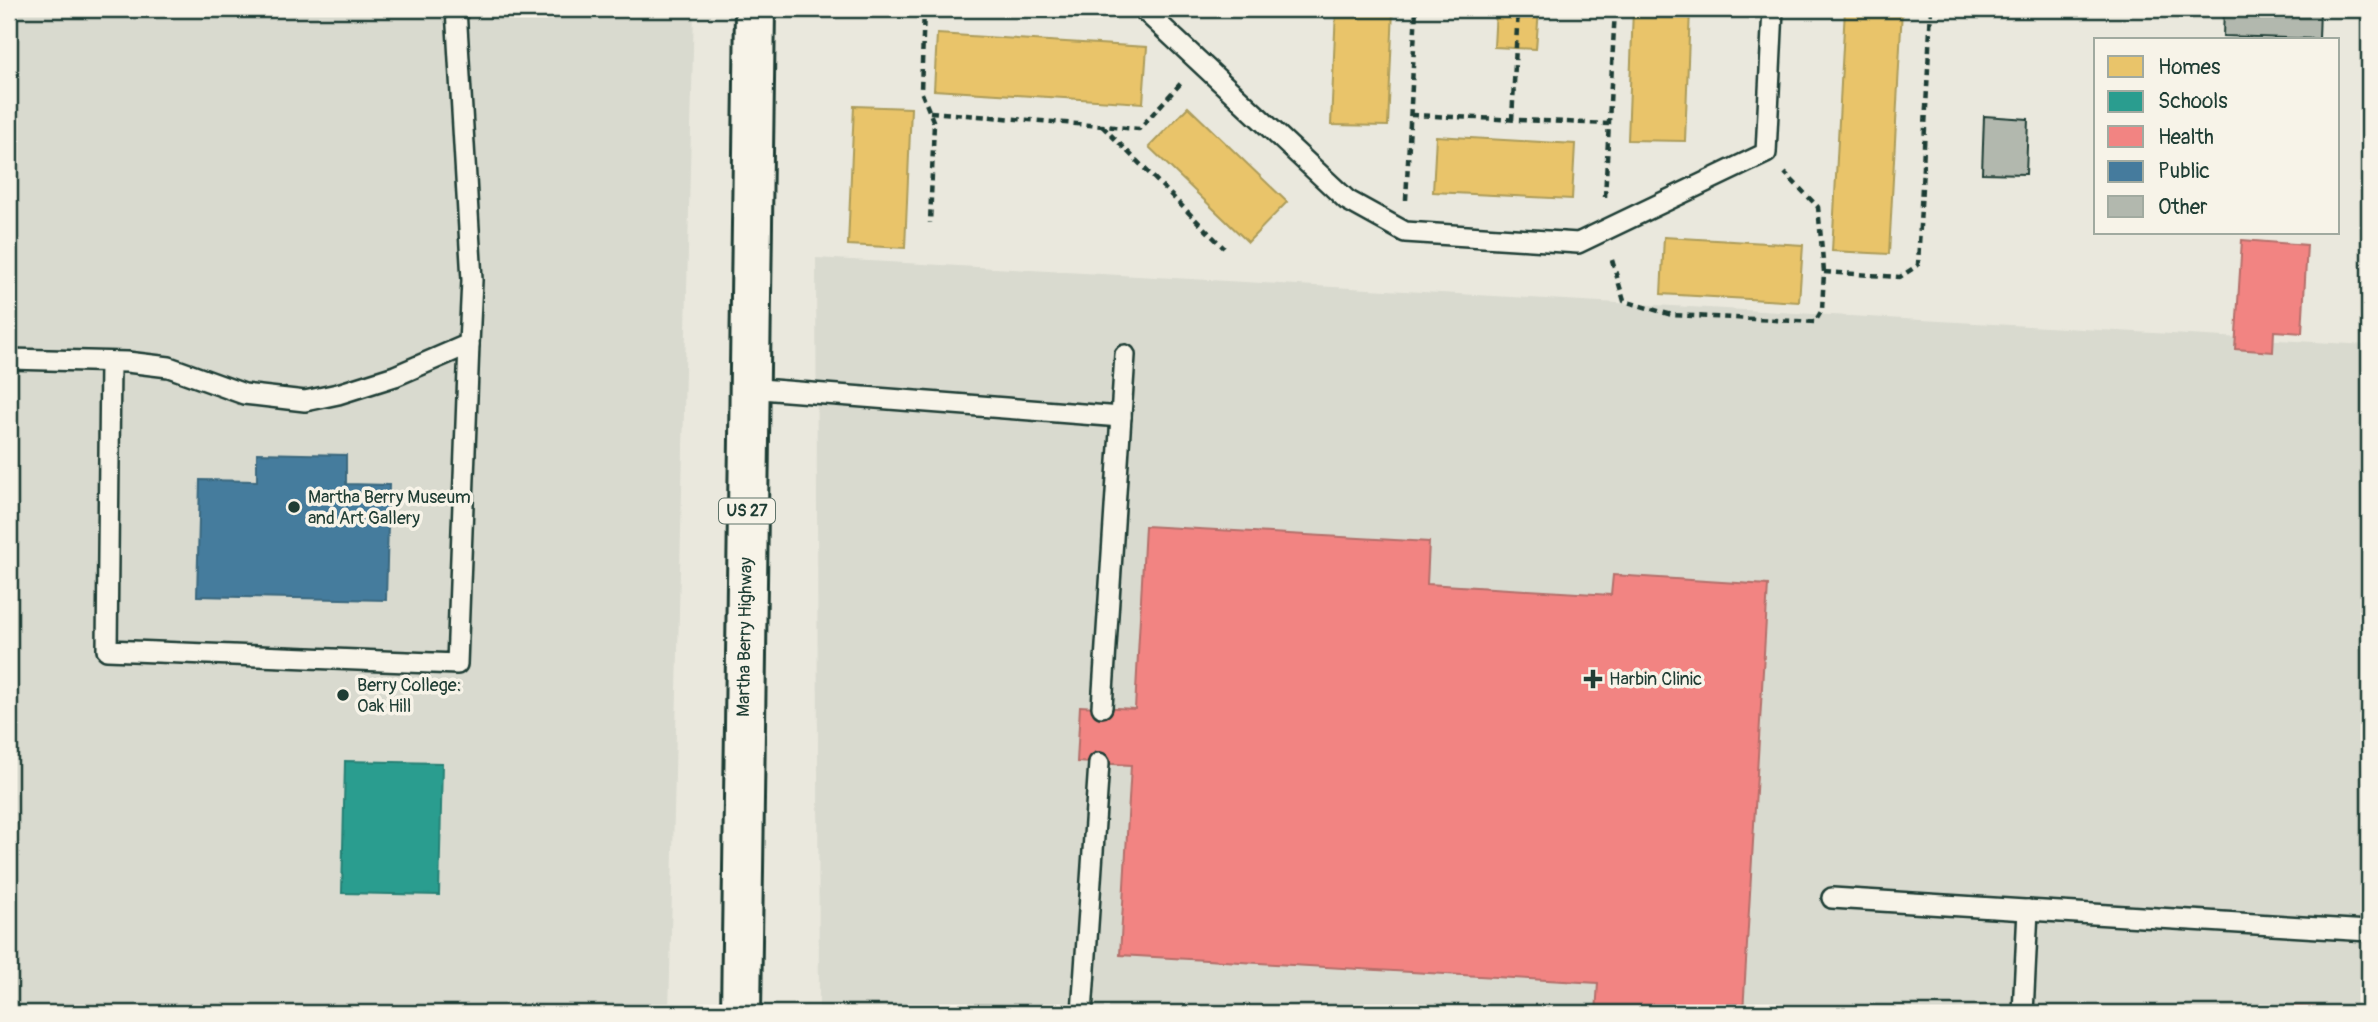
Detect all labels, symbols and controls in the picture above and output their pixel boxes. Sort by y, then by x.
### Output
legend [2094,38,2340,234]
text: Homes [2158,54,2221,81]
text: Schools [2158,88,2228,115]
text: Health [2158,124,2214,151]
text: Public [2158,158,2210,185]
text: Other [2158,194,2208,221]
place label: Martha Berry Museum and Art Gallery [308,486,471,530]
road number: US 27 [719,498,775,524]
marker: Martha Berry Museum and Art Gallery [286,499,302,515]
street label: Martha Berry Highway [732,557,758,717]
place label: Harbin Clinic [1609,668,1702,691]
marker: Harbin Clinic [1583,669,1603,689]
place label: Berry College: Oak Hill [357,674,461,718]
marker: Berry College: Oak Hill [335,687,351,703]

